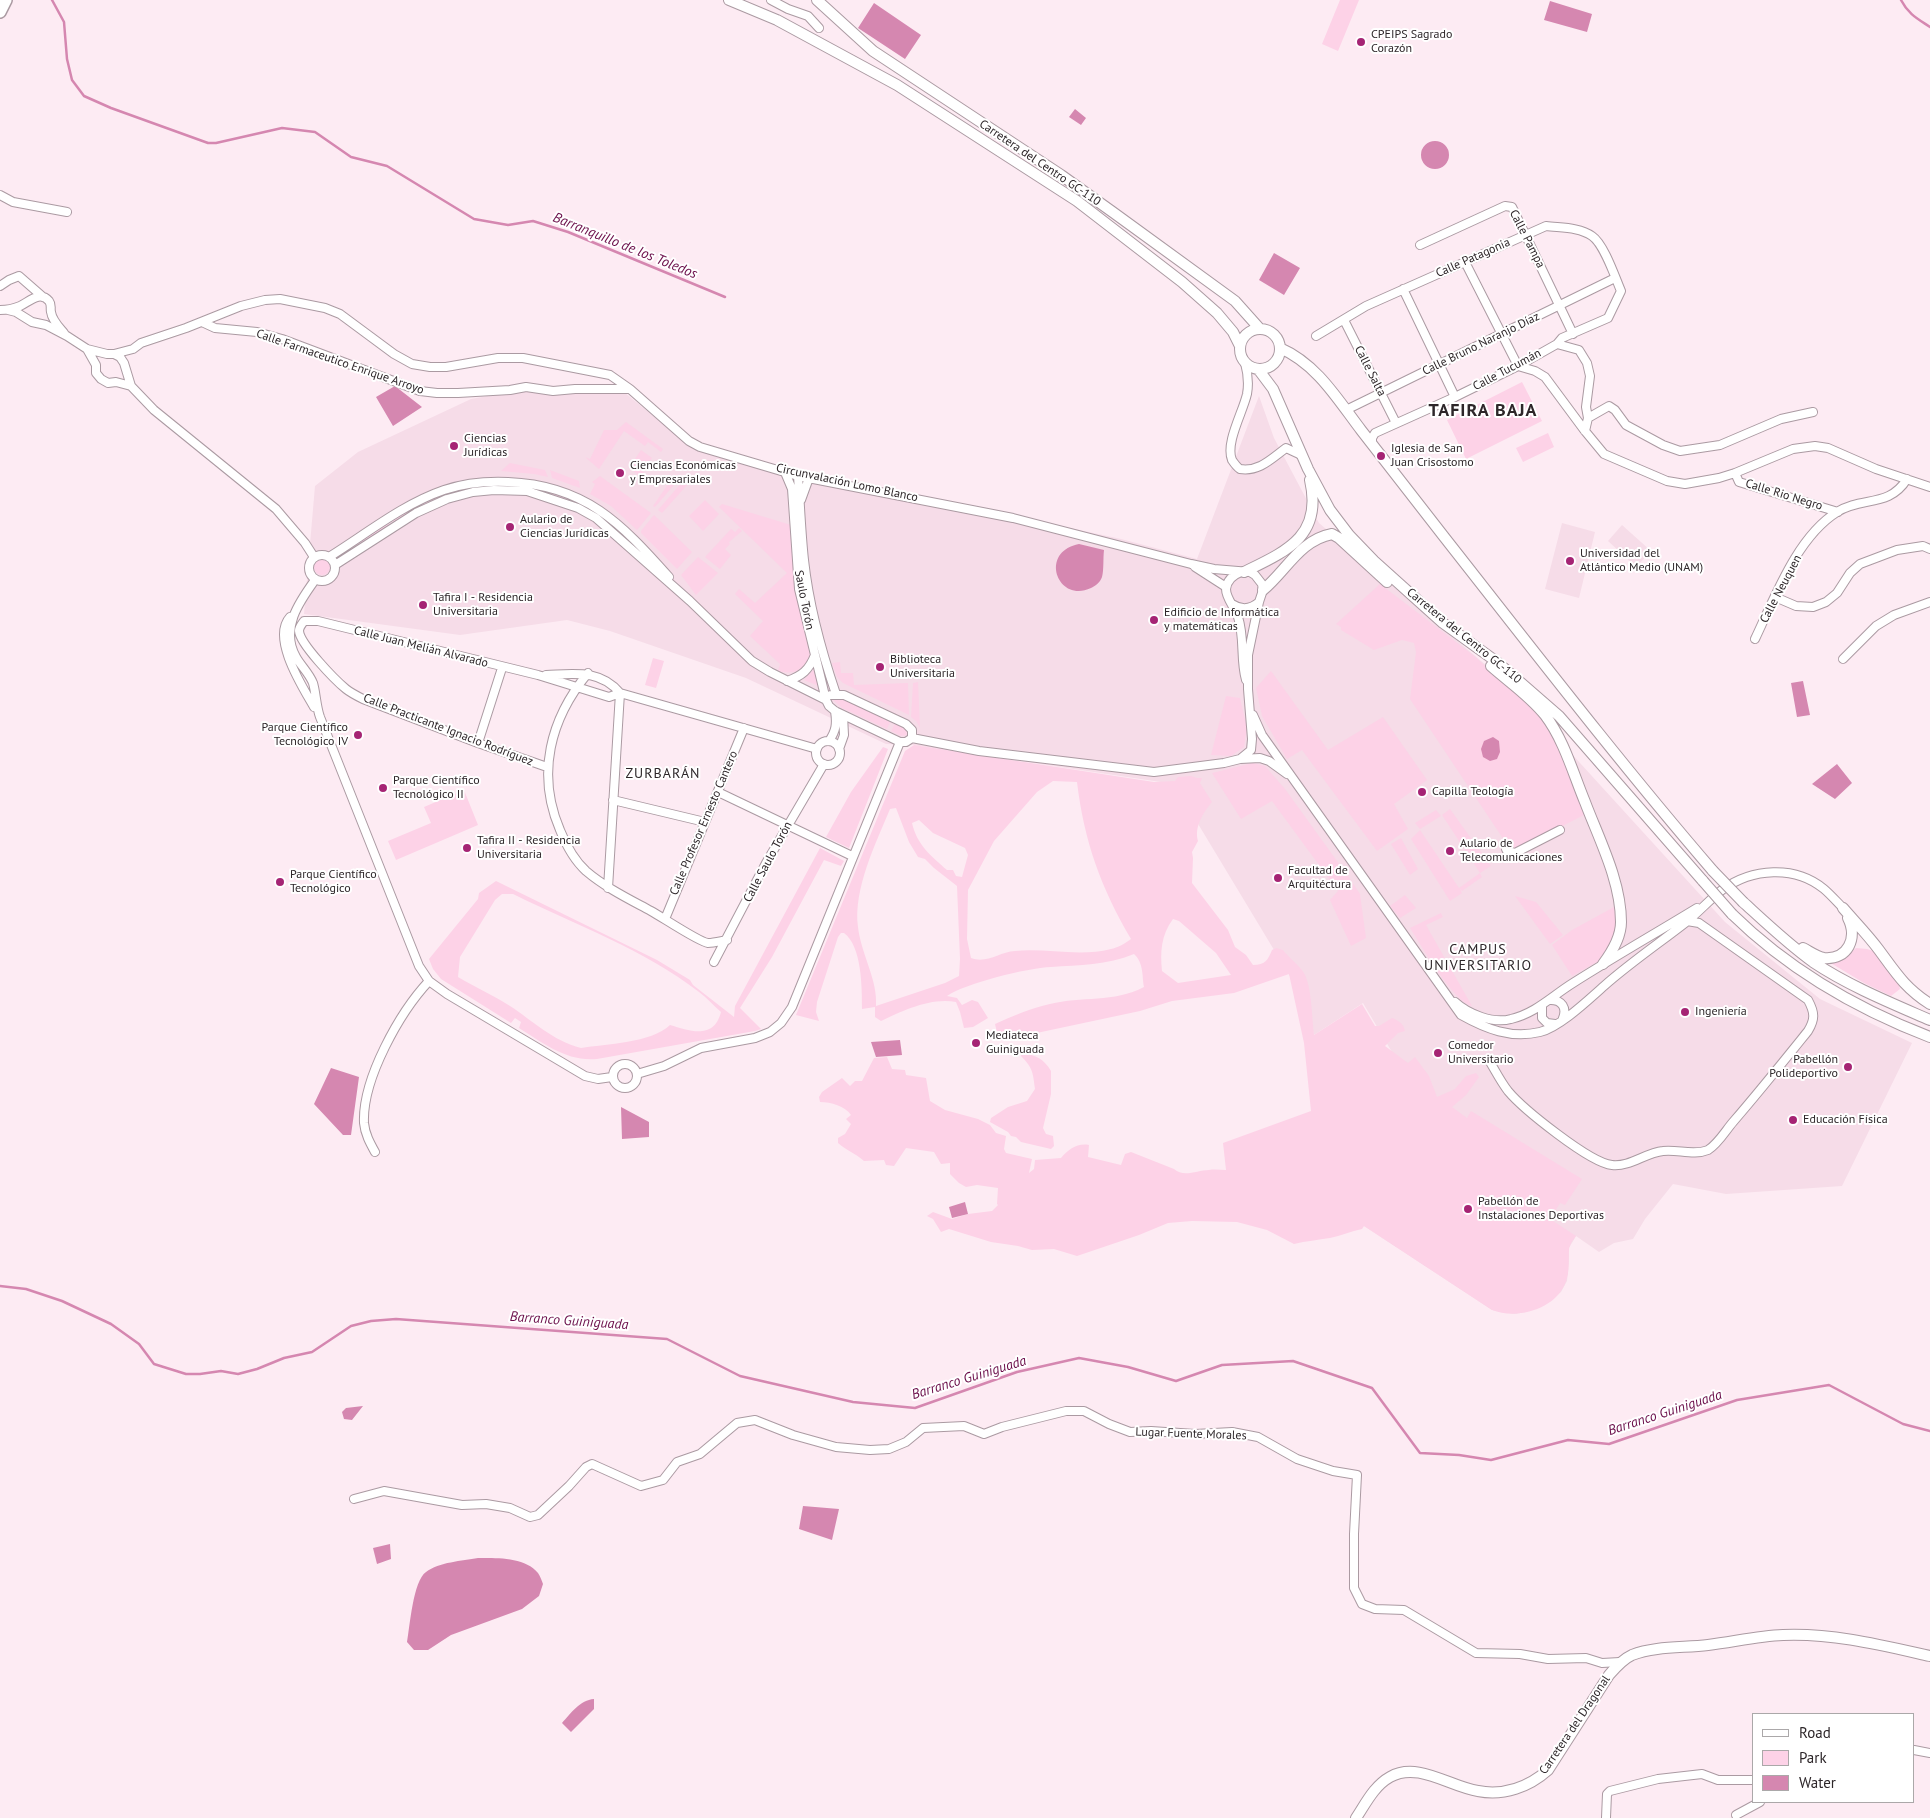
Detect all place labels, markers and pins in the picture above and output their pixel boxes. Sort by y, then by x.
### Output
place label: CPEIPS Sagrado Corazón [1371,28,1452,56]
marker: CPEIPS Sagrado Corazón [1355,36,1367,48]
place label: Ciencias Jurídicas [464,432,507,460]
marker: Ciencias Jurídicas [448,440,460,452]
place label: Iglesia de San Juan Crisostomo [1391,442,1474,470]
marker: Iglesia de San Juan Crisostomo [1375,450,1387,462]
place label: Ciencias Económicas y Empresariales [630,459,736,487]
marker: Ciencias Económicas y Empresariales [614,467,626,479]
place label: Aulario de Ciencias Jurídicas [520,513,609,541]
marker: Aulario de Ciencias Jurídicas [504,521,516,533]
place label: Universidad del Atlántico Medio (UNAM) [1580,547,1703,575]
marker: Universidad del Atlántico Medio (UNAM) [1564,555,1576,567]
place label: Tafira I - Residencia Universitaria [433,591,533,619]
marker: Tafira I - Residencia Universitaria [417,599,429,611]
place label: Edificio de Informática y matemáticas [1164,606,1279,634]
marker: Edificio de Informática y matemáticas [1148,614,1160,626]
place label: Biblioteca Universitaria [890,653,955,681]
marker: Biblioteca Universitaria [874,661,886,673]
place label: Parque Científico Tecnológico IV [261,721,348,749]
marker: Parque Científico Tecnológico IV [352,729,364,741]
place label: Parque Científico Tecnológico II [393,774,480,802]
marker: Parque Científico Tecnológico II [377,782,389,794]
place label: Capilla Teología [1432,785,1514,799]
marker: Capilla Teología [1416,786,1428,798]
place label: Tafira II - Residencia Universitaria [477,834,580,862]
place label: Aulario de Telecomunicaciones [1460,837,1562,865]
marker: Tafira II - Residencia Universitaria [461,842,473,854]
marker: Aulario de Telecomunicaciones [1444,845,1456,857]
place label: Facultad de Arquitéctura [1288,864,1351,892]
place label: Parque Científico Tecnológico [290,868,377,896]
marker: Facultad de Arquitéctura [1272,872,1284,884]
marker: Parque Científico Tecnológico [274,876,286,888]
place label: Ingeniería [1695,1005,1747,1019]
marker: Ingeniería [1679,1006,1691,1018]
place label: Mediateca Guiniguada [986,1029,1044,1057]
marker: Mediateca Guiniguada [970,1037,982,1049]
place label: Comedor Universitario [1448,1039,1513,1067]
marker: Comedor Universitario [1432,1047,1444,1059]
place label: Pabellón Polideportivo [1769,1053,1838,1081]
marker: Pabellón Polideportivo [1842,1061,1854,1073]
place label: Educación Física [1803,1113,1888,1127]
marker: Educación Física [1787,1114,1799,1126]
place label: Pabellón de Instalaciones Deportivas [1478,1195,1604,1223]
marker: Pabellón de Instalaciones Deportivas [1462,1203,1474,1215]

